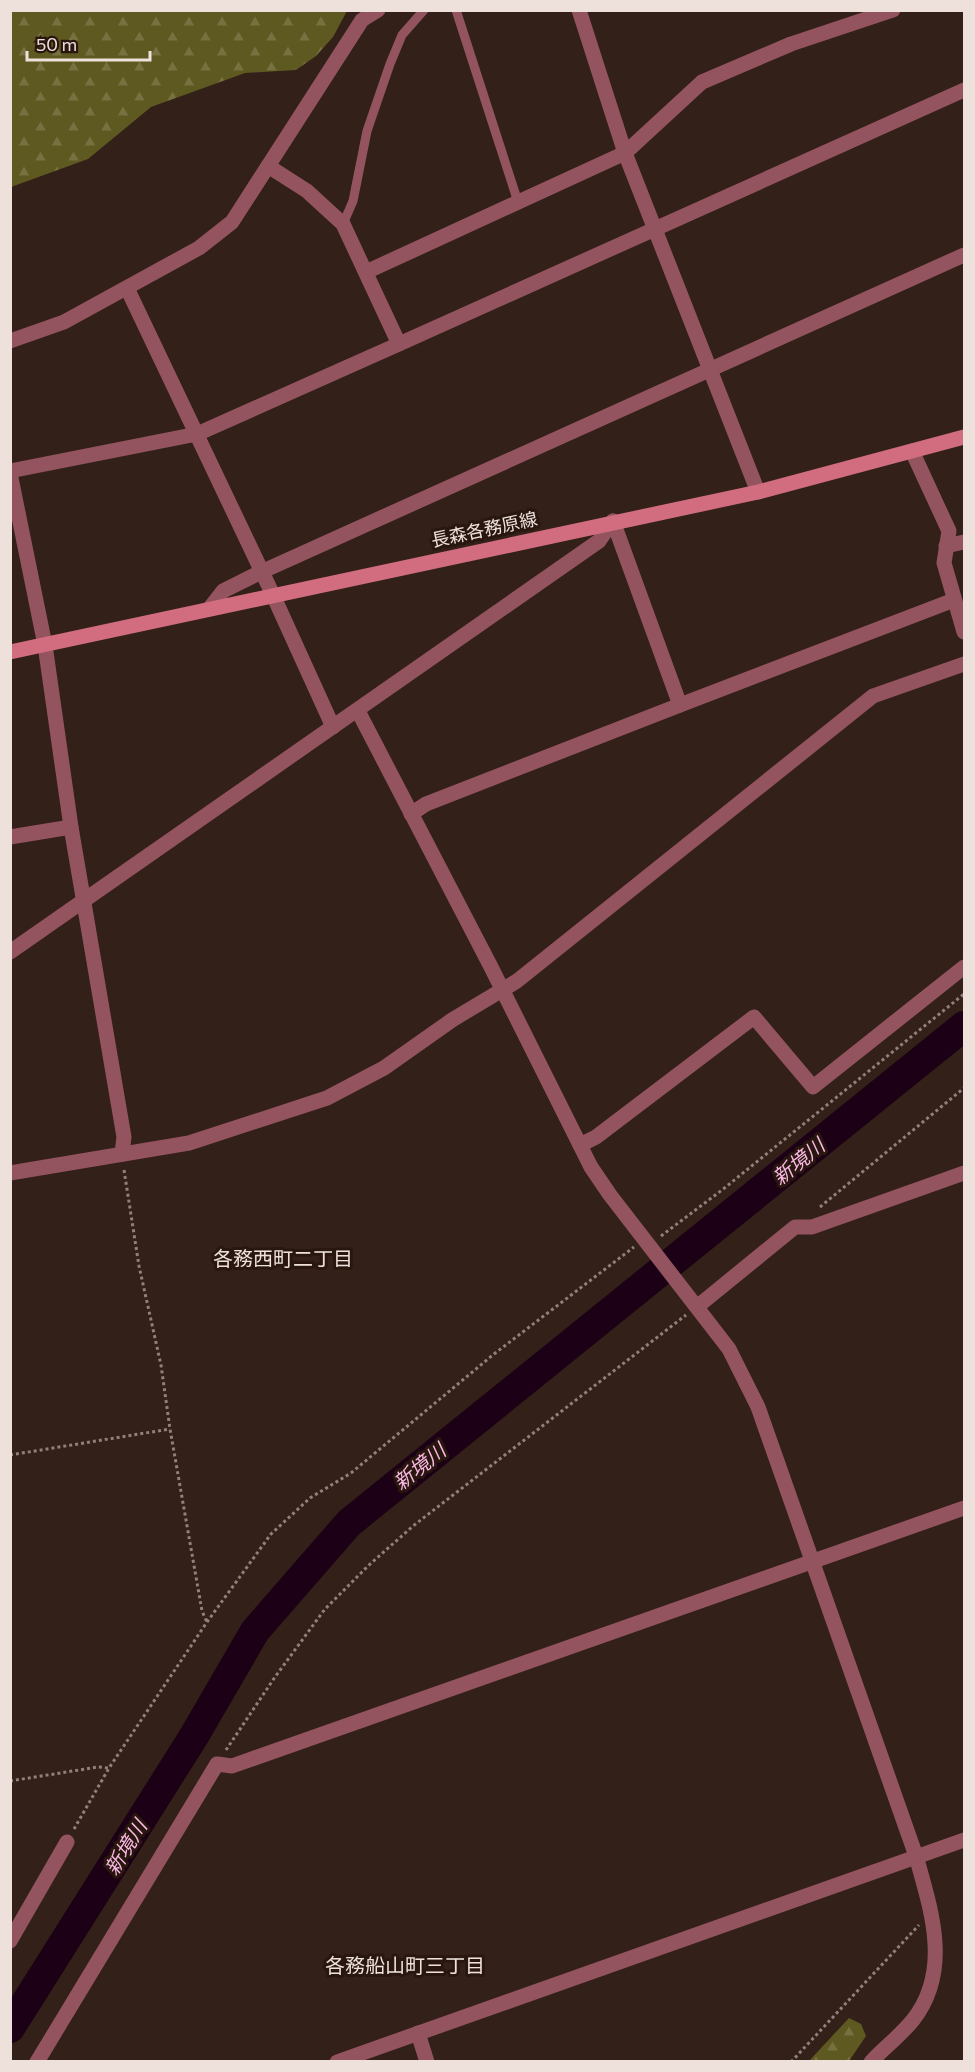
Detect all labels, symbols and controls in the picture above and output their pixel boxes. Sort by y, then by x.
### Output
scale bar [27,24,150,62]
text: 50 m [36,33,77,55]
street label: 長森各務原線 [429,507,539,551]
water label: 新境川 [767,1132,830,1189]
district label: 各務西町二丁目 [213,1246,353,1270]
water label: 新境川 [388,1437,451,1494]
water label: 新境川 [99,1814,152,1879]
district label: 各務船山町三丁目 [325,1953,485,1977]

